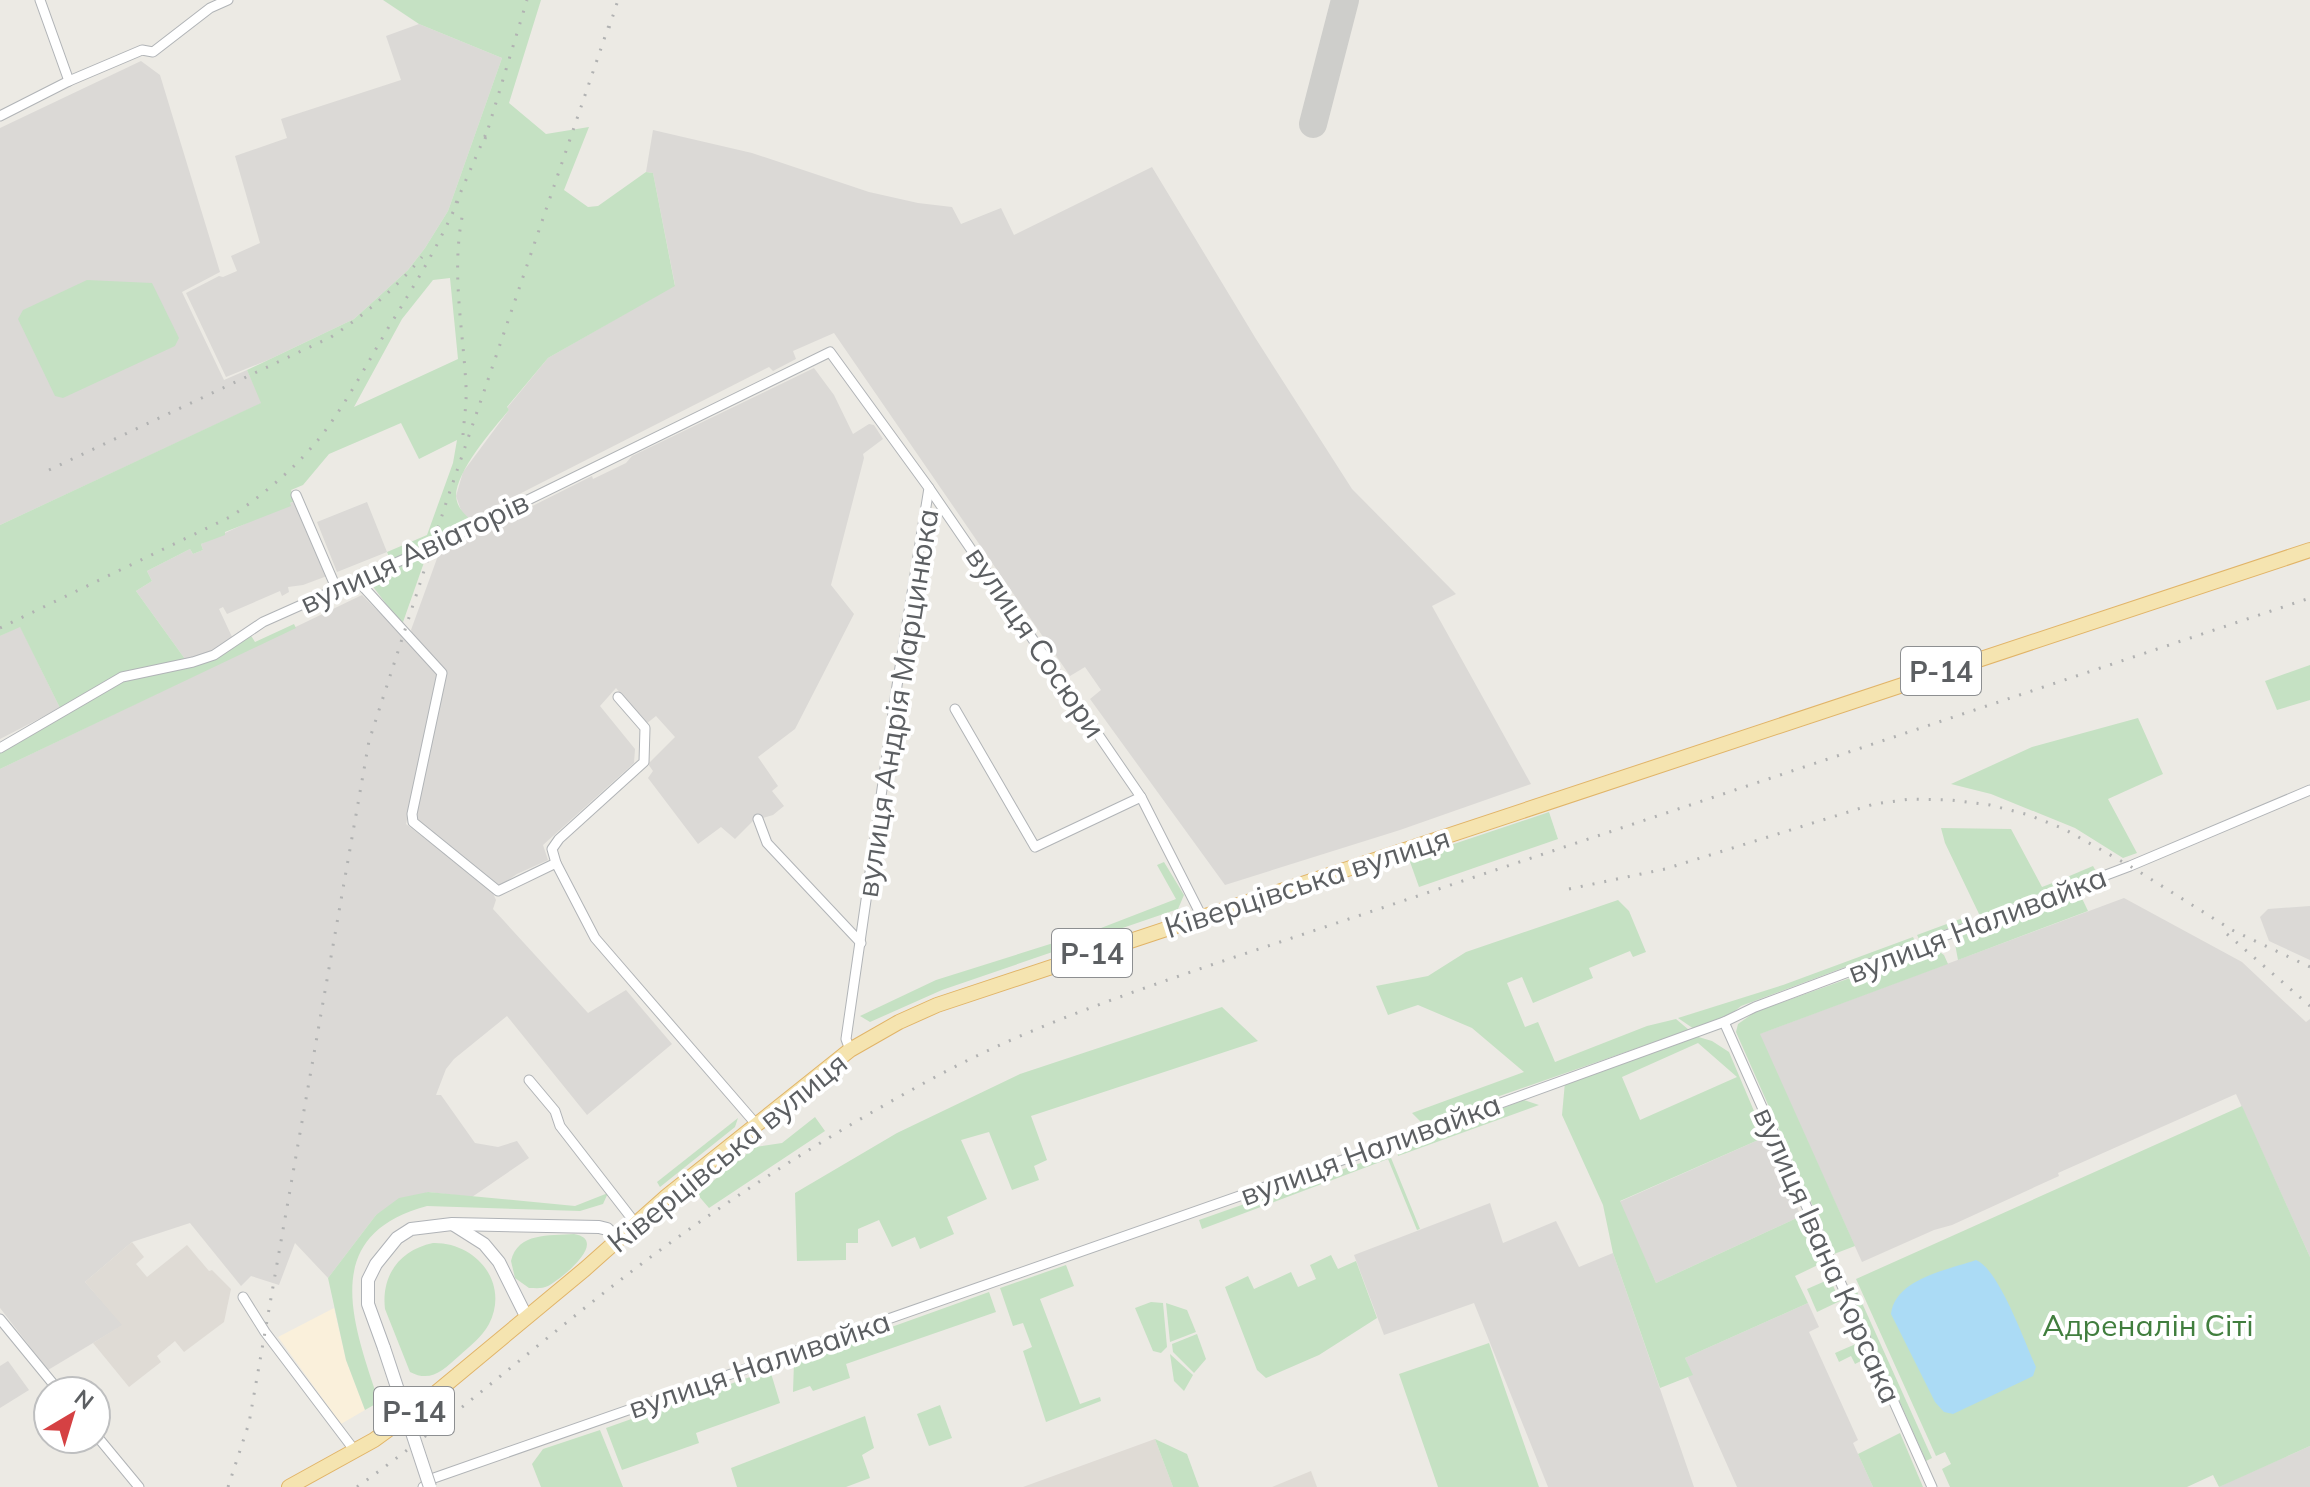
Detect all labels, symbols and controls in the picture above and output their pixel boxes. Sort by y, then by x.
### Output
street label: вулиця Авіаторів [293,482,535,622]
street label: вулиця Андрія Марцинюка [847,506,947,900]
street label: вулиця Сосюри [958,539,1114,745]
road number: Р-14 [1901,647,1981,695]
street label: Ківерцівська вулиця [1160,818,1454,946]
street label: вулиця Наливайка [1842,857,2112,991]
road number: Р-14 [1052,929,1132,977]
street label: Ківерцівська вулиця [599,1044,855,1260]
street label: вулиця Наливайка [1235,1084,1505,1214]
street label: вулиця Івана Корсака [1746,1101,1910,1409]
street label: вулиця Наливайка [623,1301,895,1427]
park label: Адреналін Сіті [2042,1306,2254,1344]
north arrow [32,1375,112,1455]
text: N [69,1383,99,1415]
road number: Р-14 [374,1387,454,1435]

